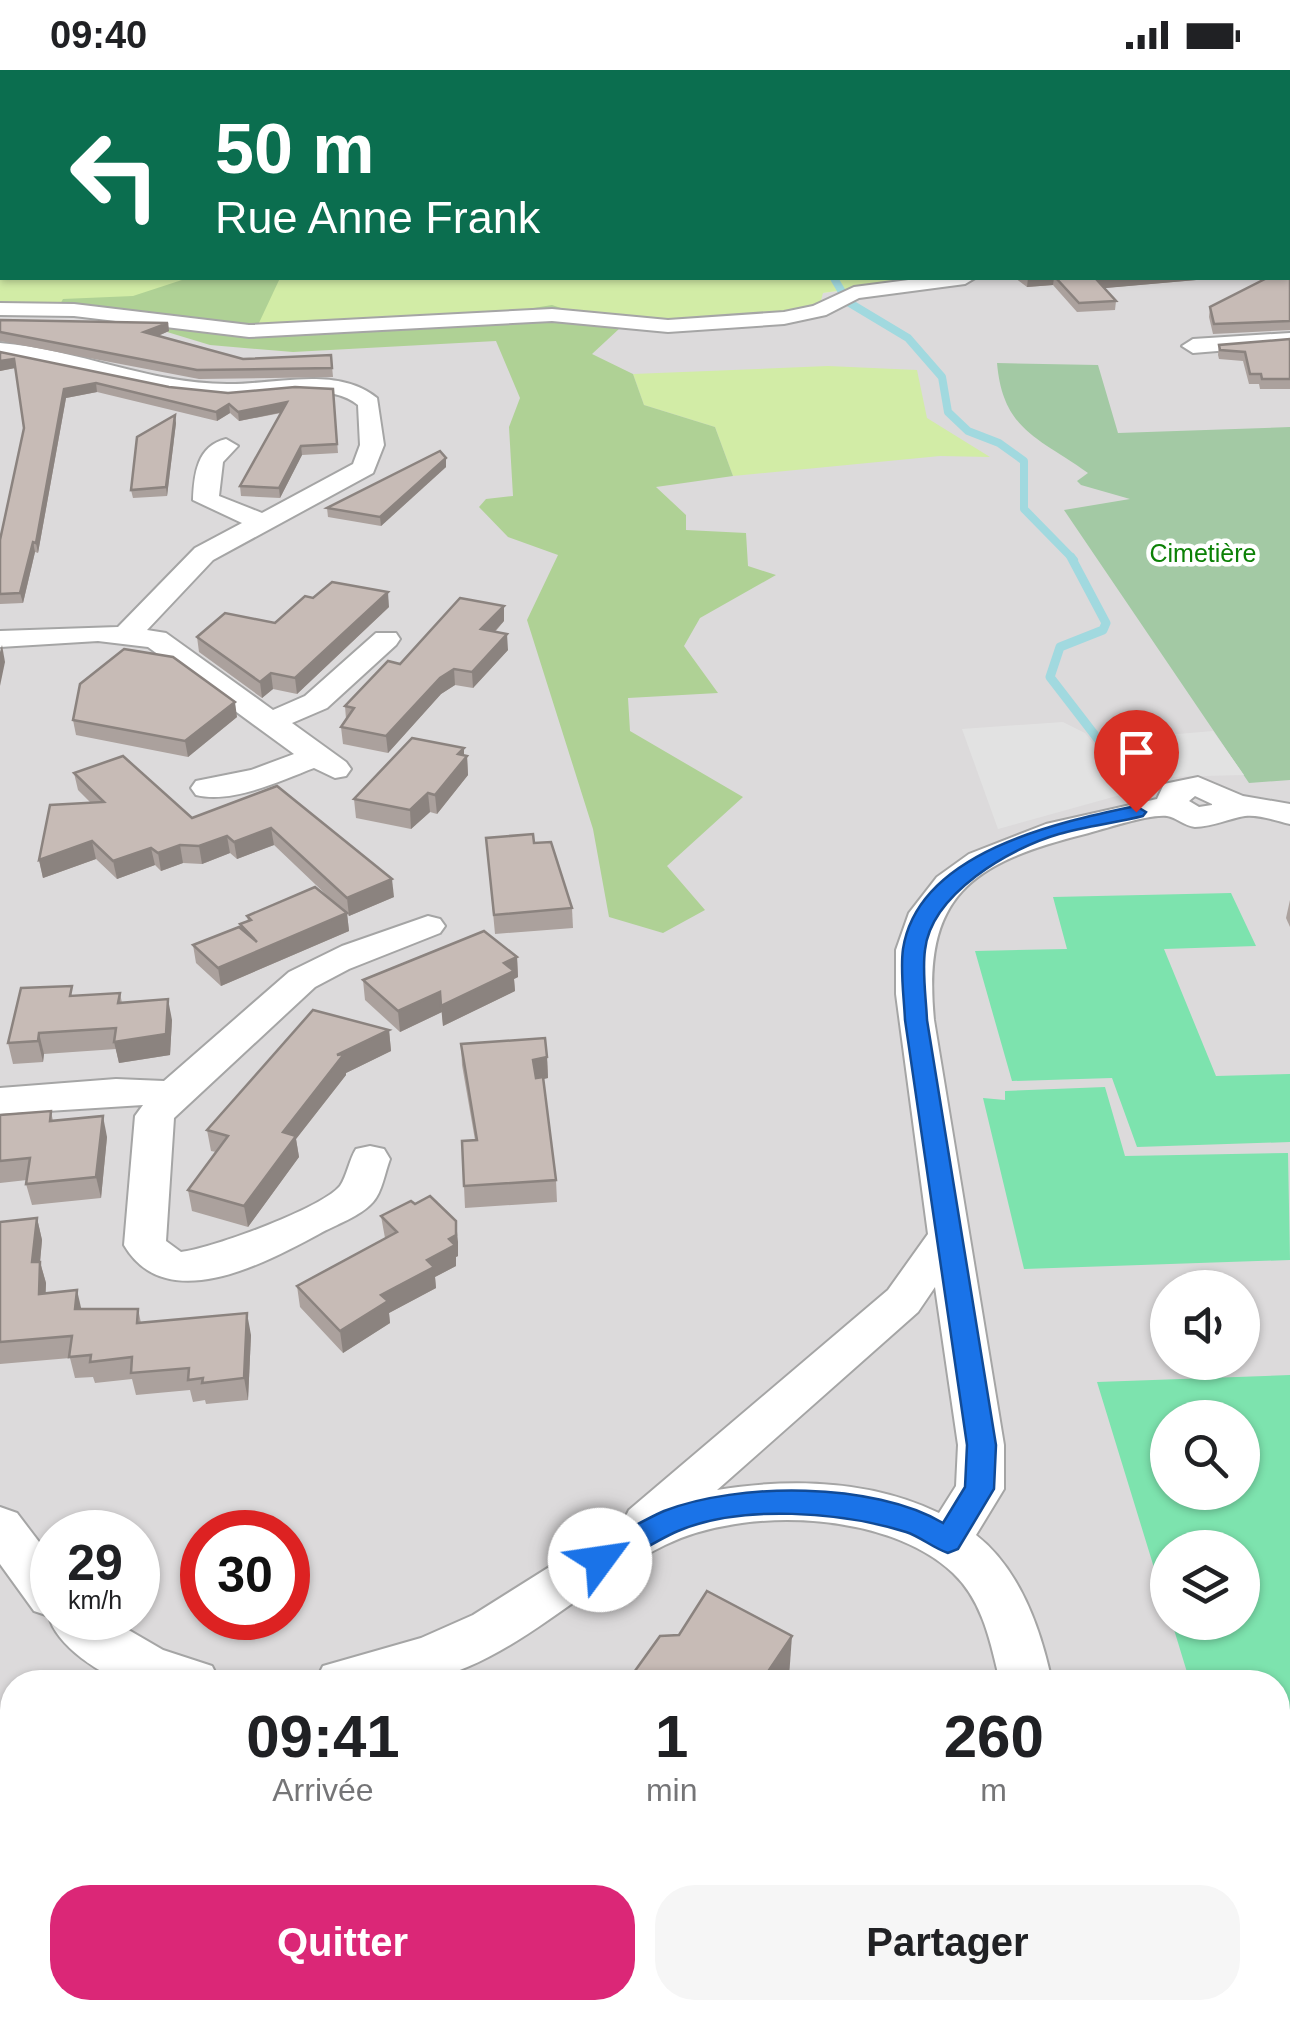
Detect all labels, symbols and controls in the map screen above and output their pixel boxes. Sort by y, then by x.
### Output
text: 09:40 [50,14,147,56]
icon: left [50,110,180,240]
text: 50 m [215,110,375,188]
text: Rue Anne Frank [215,192,540,243]
park label: Cimetière [1150,539,1256,567]
pin [1094,710,1179,813]
icon: arrive [1109,725,1164,780]
map controls [1150,1270,1260,1640]
button: sound [1150,1270,1260,1380]
button: search [1150,1400,1260,1510]
position arrow [548,1508,652,1612]
speed limit sign: 30 [180,1510,310,1640]
button: layers [1150,1530,1260,1640]
text: 29 [67,1535,123,1591]
text: km/h [68,1586,122,1614]
text: 09:41 [246,1703,400,1770]
text: 1 [655,1703,688,1770]
text: 260 [944,1703,1044,1770]
text: Arrivée [272,1772,374,1808]
text: min [646,1772,697,1808]
text: m [980,1772,1007,1808]
button: Quitter [50,1885,635,2000]
button: Partager [655,1885,1240,2000]

